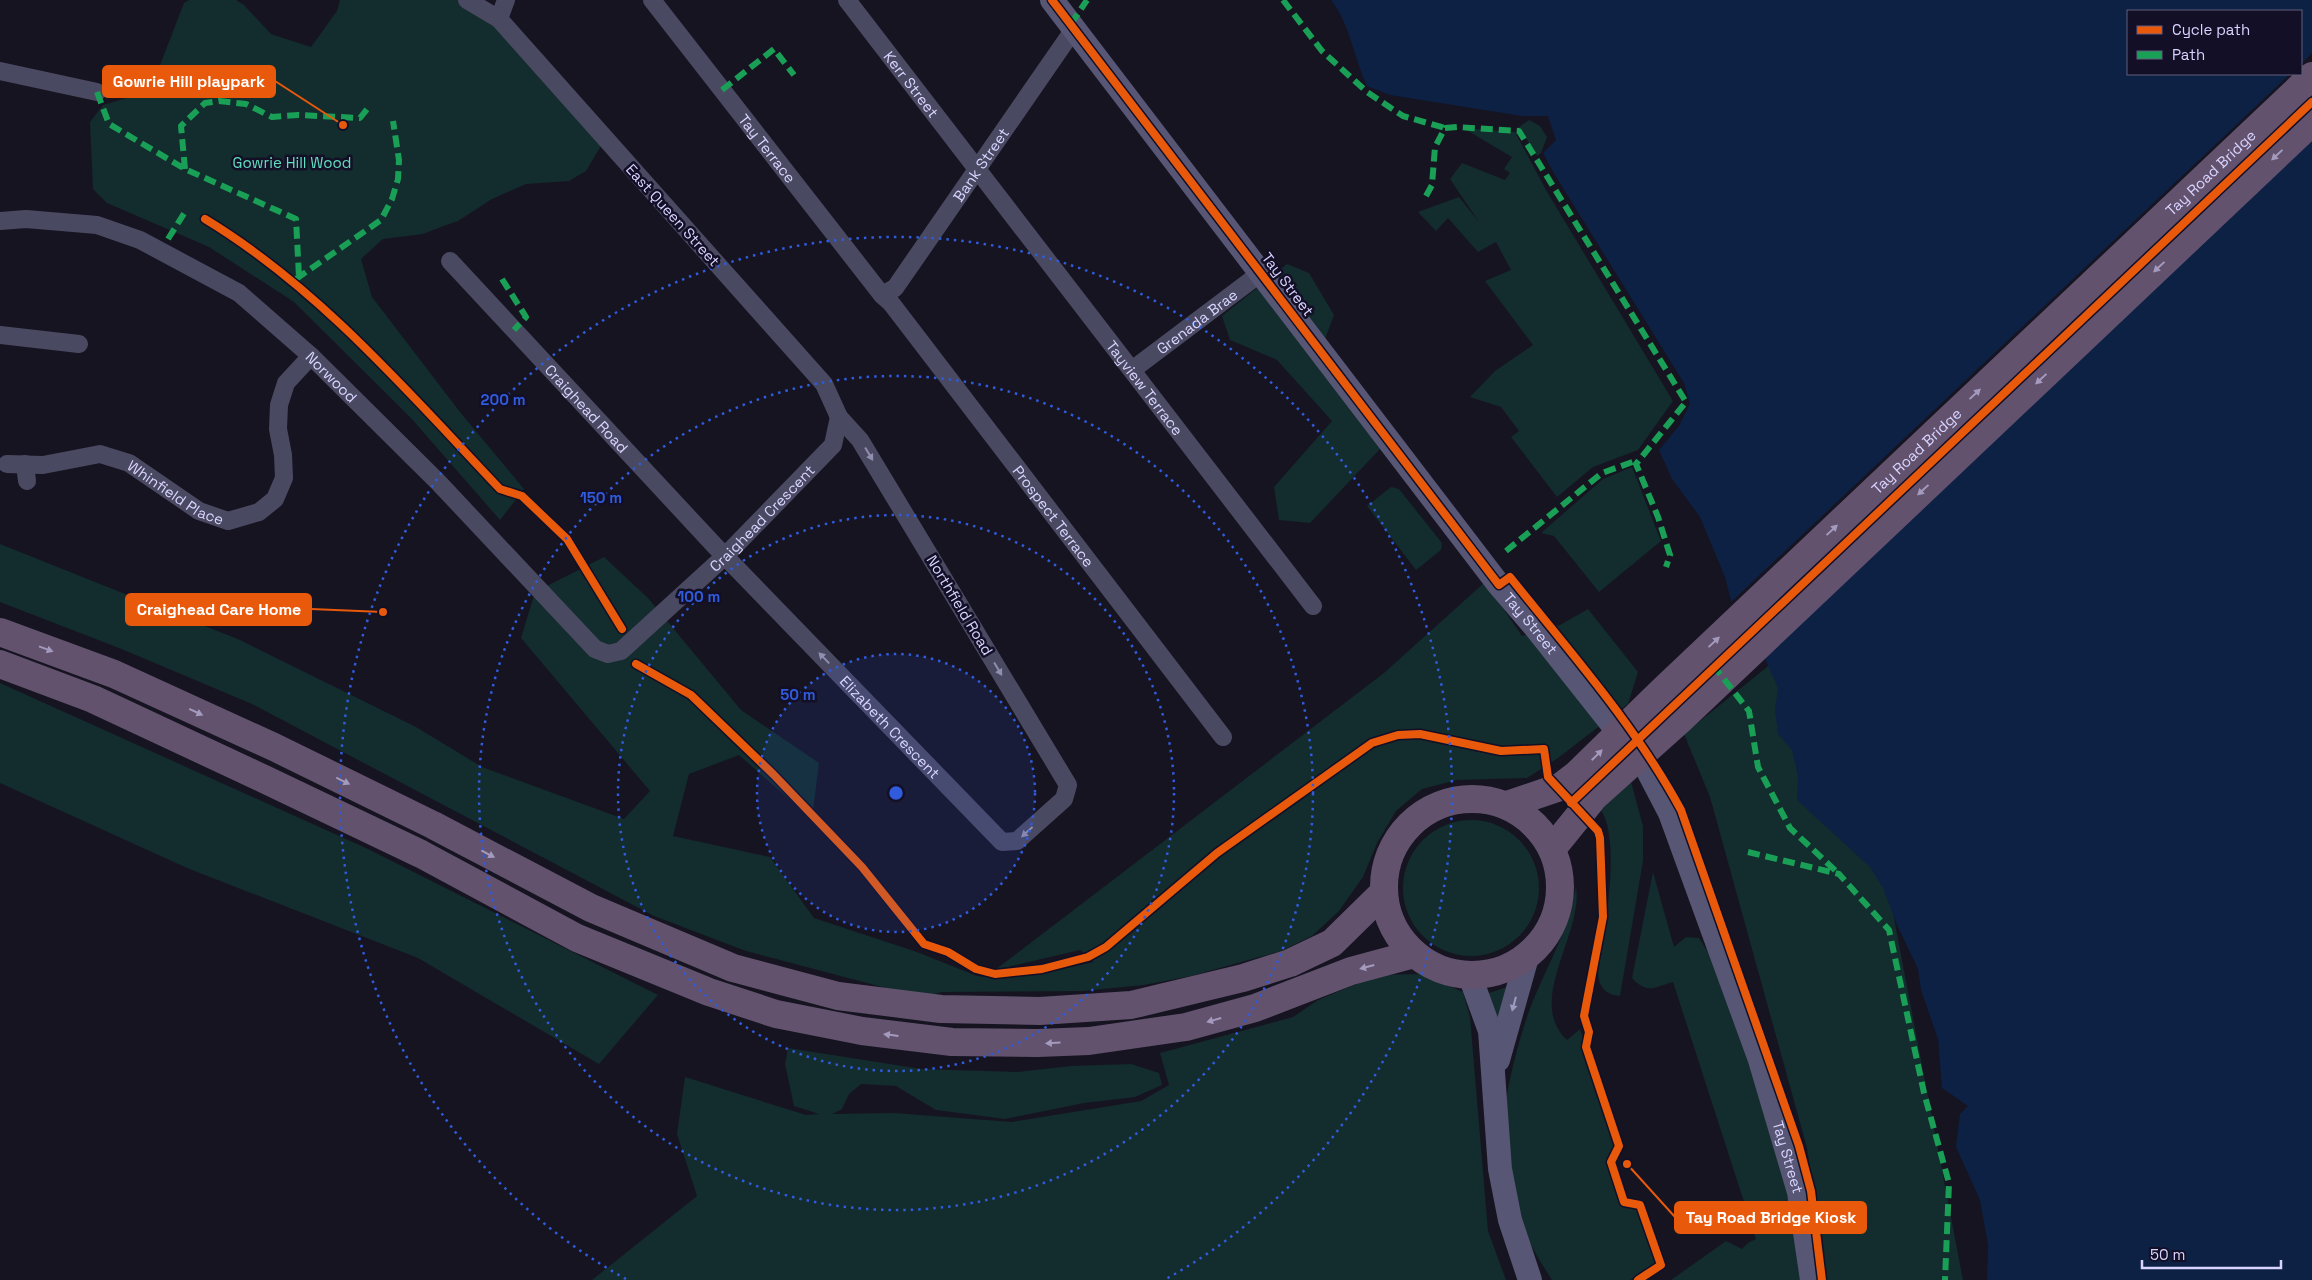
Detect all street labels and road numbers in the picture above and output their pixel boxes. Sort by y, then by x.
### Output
street label: Kerr Street [880,47,943,121]
street label: Tay Terrace [735,110,800,187]
street label: Bank Street [948,124,1013,205]
street label: Tay Road Bridge [2161,125,2259,219]
street label: East Queen Street [622,160,724,270]
street label: Tay Street [1258,248,1318,320]
street label: Grenada Brae [1152,285,1241,358]
street label: Tayview Terrace [1103,336,1188,439]
street label: Norwood [302,347,361,406]
street label: Craighead Road [541,360,633,456]
street label: Tay Road Bridge [1867,403,1965,498]
street label: Whinfield Place [124,455,227,528]
street label: Craighead Crescent [705,460,819,575]
street label: Prospect Terrace [1009,461,1099,570]
street label: Northfield Road [923,551,997,659]
street label: Tay Street [1500,588,1562,658]
street label: Elizabeth Crescent [836,671,945,782]
street label: Tay Street [1769,1118,1808,1196]

